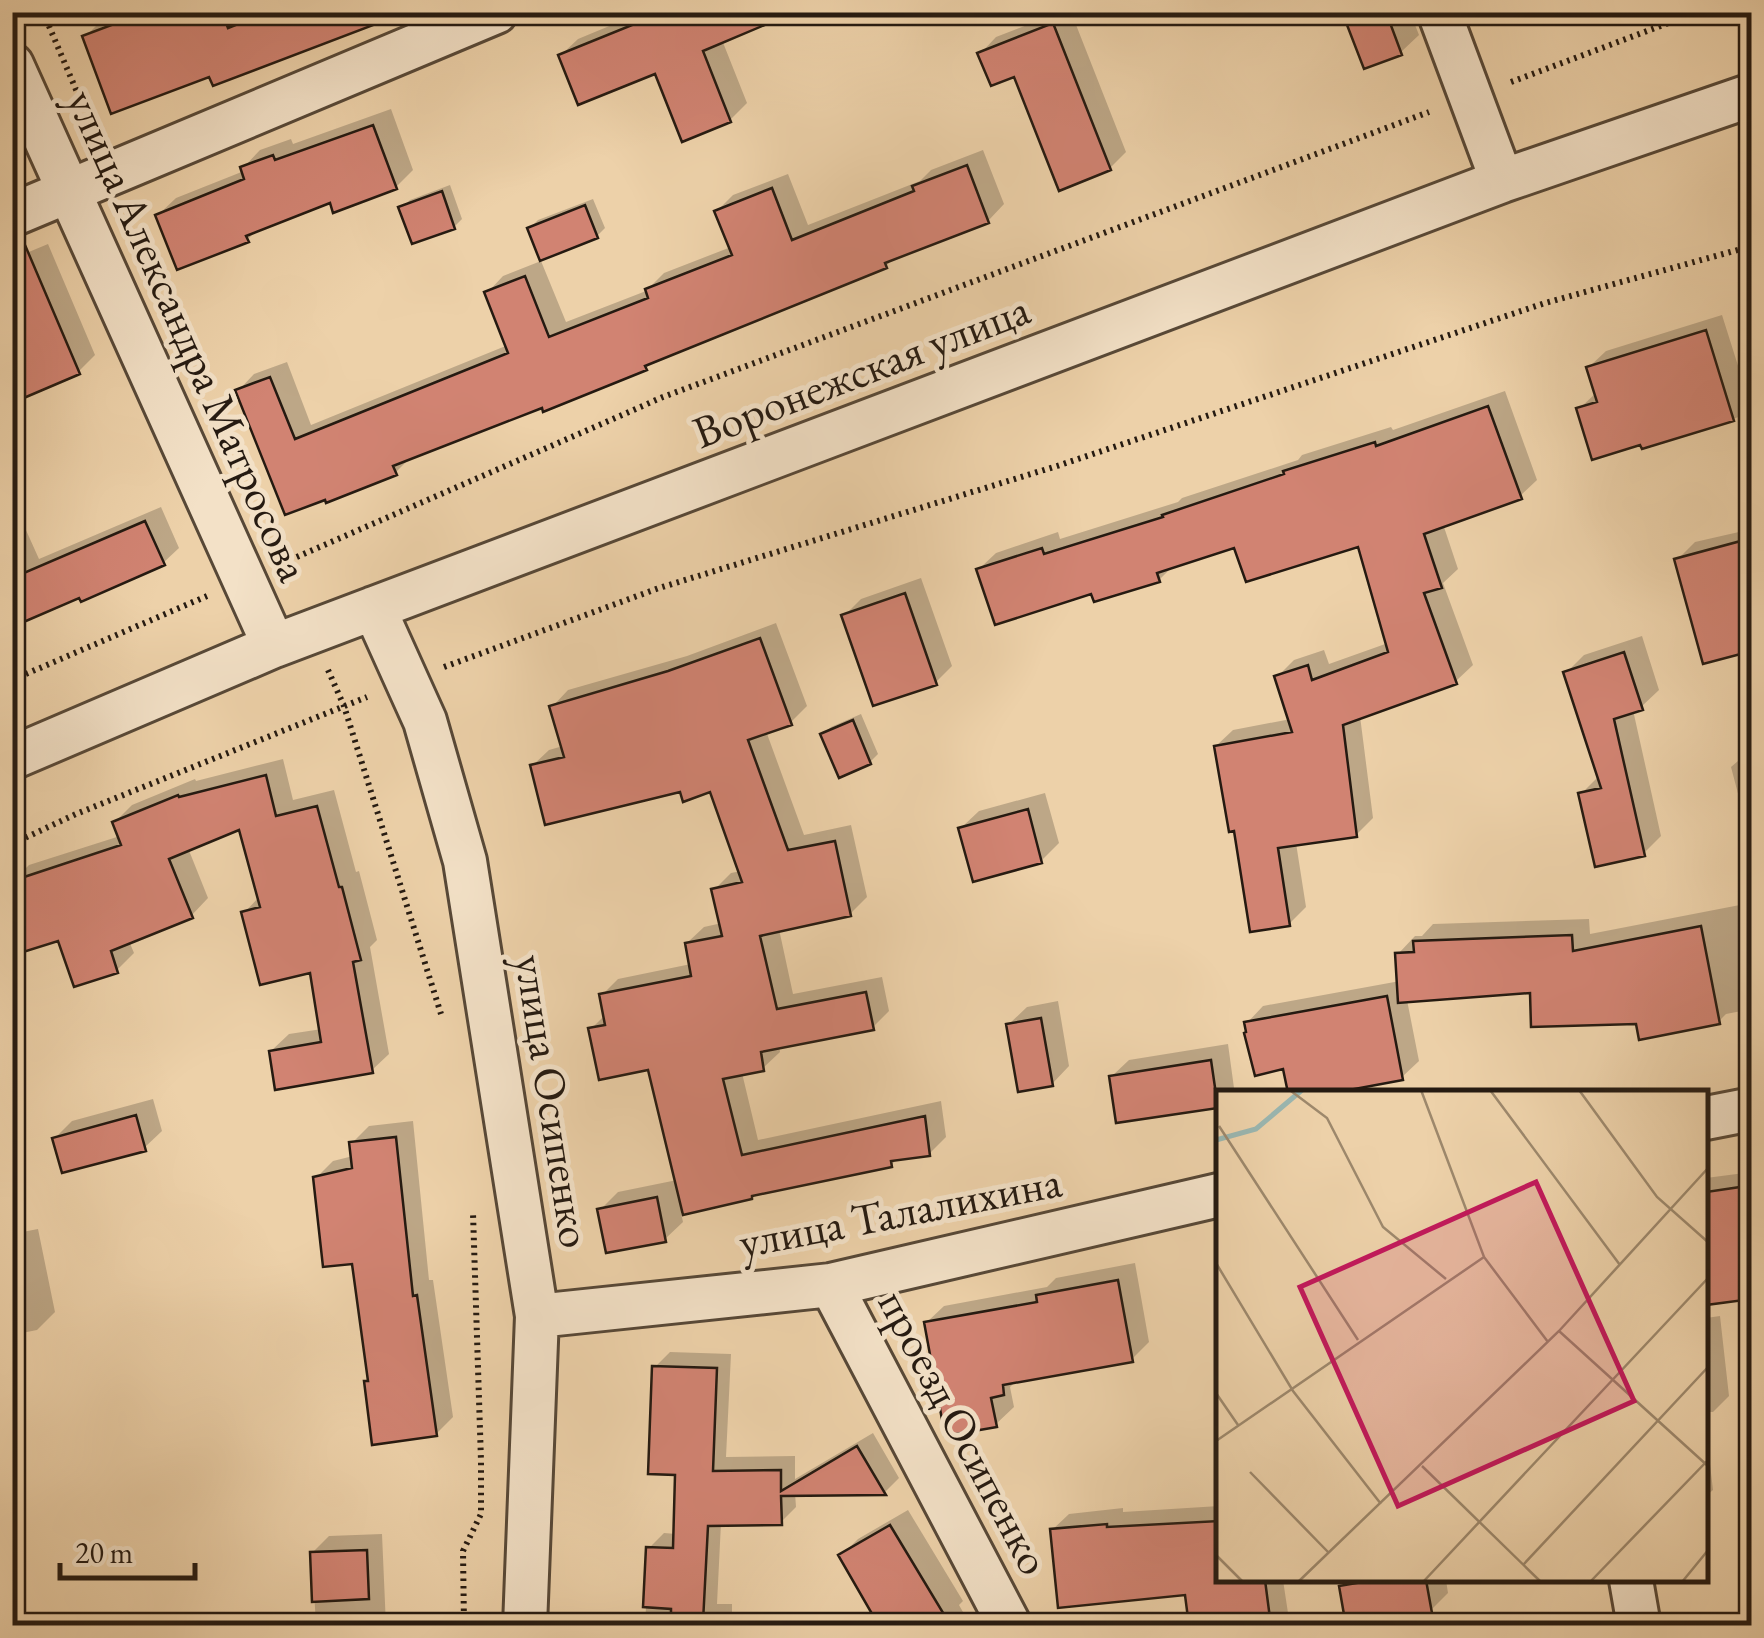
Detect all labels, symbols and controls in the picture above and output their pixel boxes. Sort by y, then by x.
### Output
street label: улица Александра Матросова [54,80,324,590]
street label: Воронежская улица [684,279,1038,461]
street label: улица Осипенко [502,950,606,1252]
inset map [1216,1090,1709,1583]
street label: улица Талалихина [734,1151,1066,1271]
street label: проезд Осипенко [866,1280,1064,1584]
scale bar [60,1518,195,1580]
text: 20 m [75,1533,133,1572]

